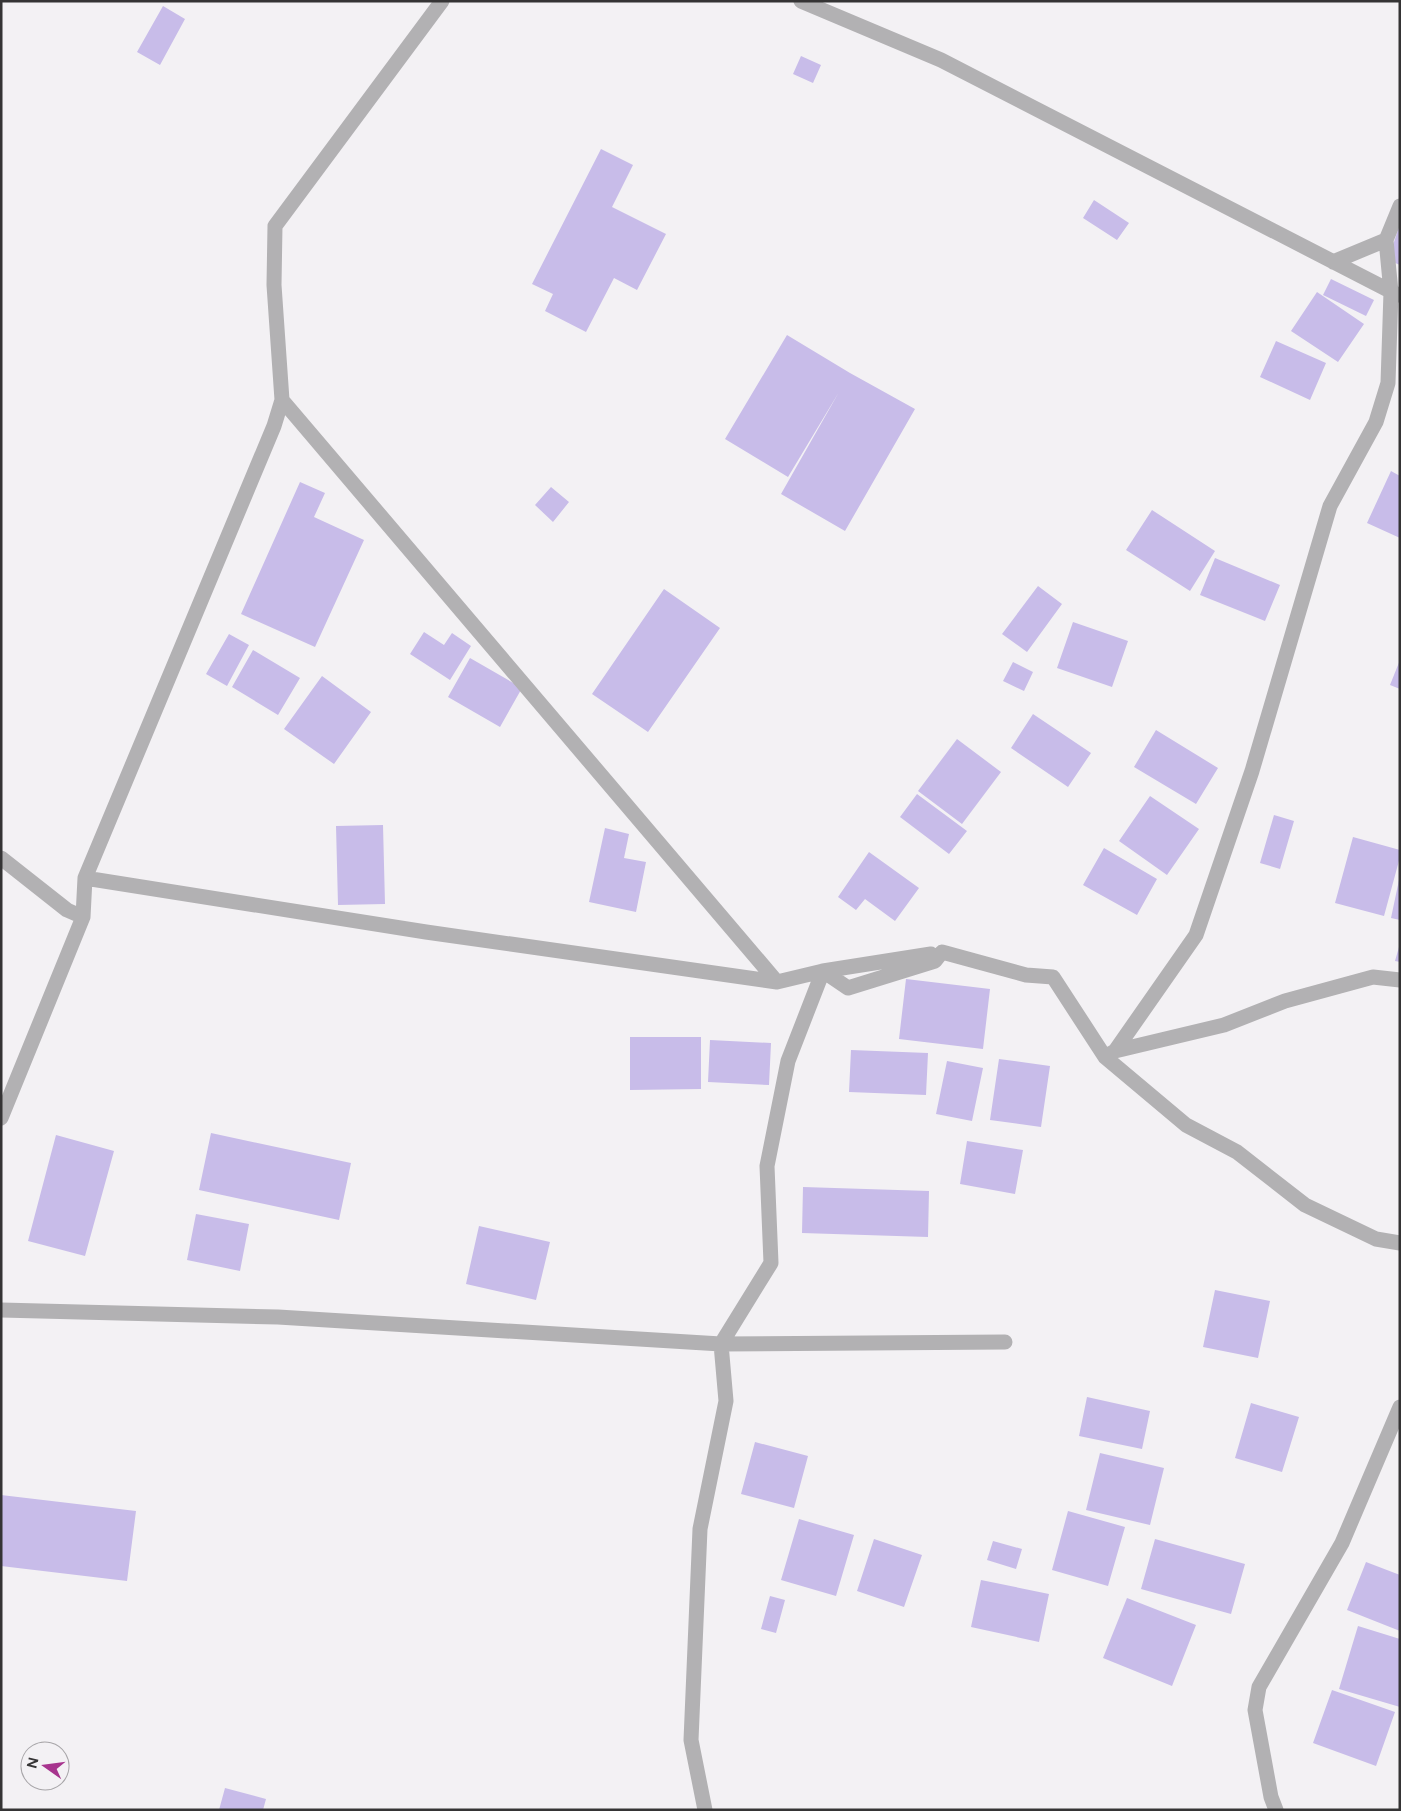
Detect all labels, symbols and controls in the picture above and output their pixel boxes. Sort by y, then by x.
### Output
north arrow [20,1741,70,1791]
text: N [23,1756,42,1770]

